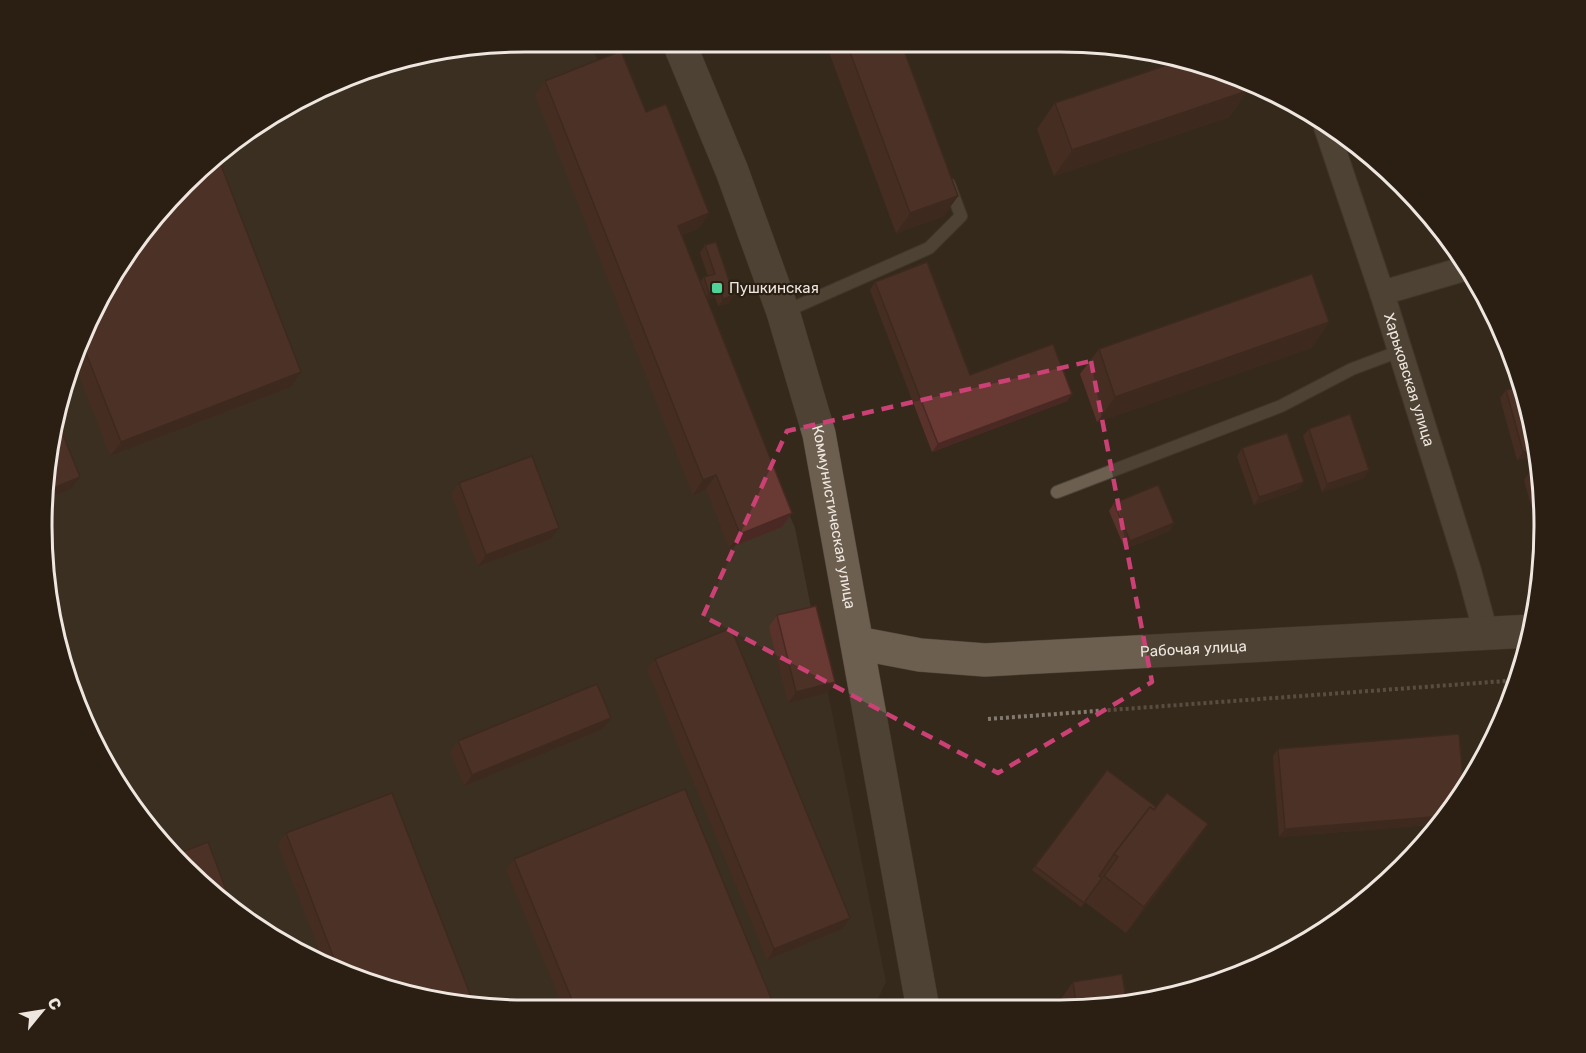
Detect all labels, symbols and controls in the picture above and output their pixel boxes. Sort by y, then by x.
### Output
place label: Пушкинская [729,279,819,297]
marker: Пушкинская [710,281,724,295]
street label: Харьковская улица [1380,311,1438,449]
street label: Коммунистическая улица [808,423,859,610]
street label: Рабочая улица [1140,637,1247,661]
north arrow [12,981,72,1041]
text: С [44,994,66,1013]

